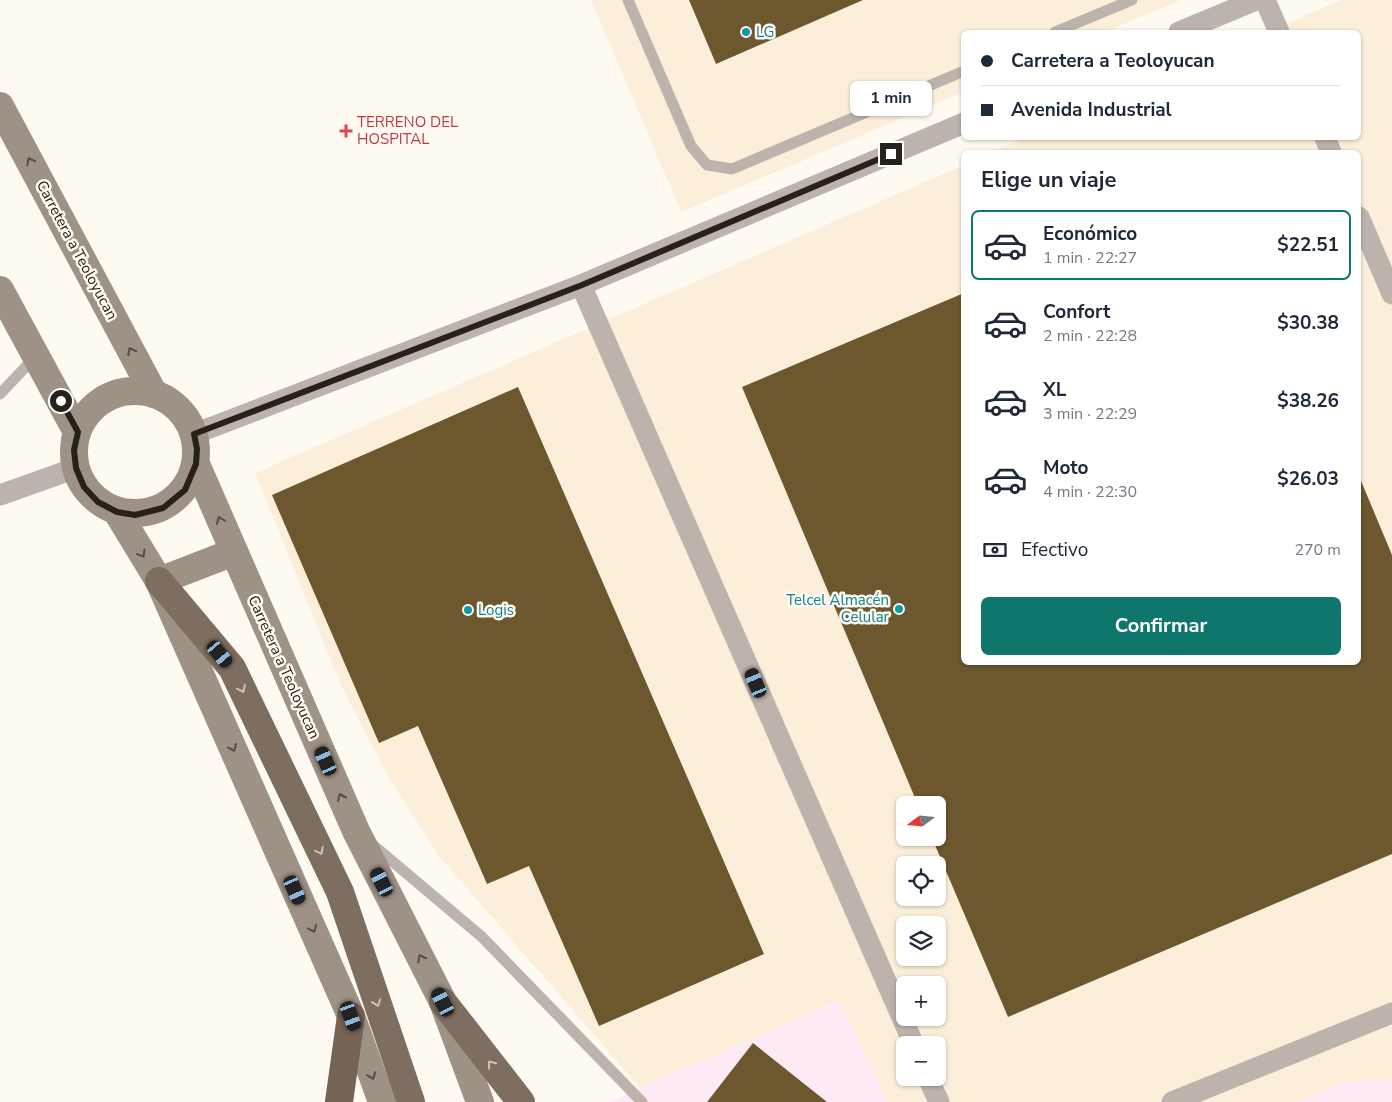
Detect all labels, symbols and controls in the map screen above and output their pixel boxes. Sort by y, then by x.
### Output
place label: LG [756,22,775,42]
marker: LG [740,26,752,38]
text: Carretera a Teoloyucan [1011,48,1215,74]
callout: 1 min [850,82,932,116]
text: 1 min [870,87,912,109]
text: Avenida Industrial [1011,97,1172,123]
place label: TERRENO DEL HOSPITAL [357,112,458,149]
marker: TERRENO DEL HOSPITAL [339,124,353,138]
route end [880,143,902,165]
one-way arrow [26,157,36,166]
text: Elige un viaje [981,165,1116,195]
street label: Carretera a Teoloyucan [32,177,122,323]
text: Económico [1043,221,1137,247]
icon: car [983,223,1028,268]
text: $22.51 [1277,232,1339,258]
text: 1 min · 22:27 [1043,247,1137,269]
text: Confort [1043,299,1110,325]
icon: car [983,301,1028,346]
text: $30.38 [1277,310,1339,336]
text: 2 min · 22:28 [1043,325,1137,347]
one-way arrow [127,347,137,356]
text: XL [1043,377,1066,403]
icon: car [983,379,1028,424]
text: $38.26 [1277,388,1339,414]
route start [50,390,72,412]
text: 3 min · 22:29 [1043,403,1137,425]
text: Moto [1043,455,1089,481]
icon: car [983,457,1028,502]
text: $26.03 [1277,466,1339,492]
text: 4 min · 22:30 [1043,481,1137,503]
one-way arrow [215,516,226,525]
icon: cash [981,536,1009,564]
text: Efectivo [1021,537,1088,563]
text: 270 m [1294,539,1341,561]
one-way arrow [136,548,146,557]
place label: Telcel Almacén Celular [786,590,890,627]
street label: Carretera a Teoloyucan [243,592,325,742]
button: Confirmar [981,597,1341,655]
place label: Logis [478,600,514,620]
marker: Telcel Almacén Celular [893,603,905,615]
marker: Logis [462,604,474,616]
car [204,638,235,670]
car [743,666,768,700]
one-way arrow [235,684,246,693]
one-way arrow [226,743,237,752]
car [313,744,338,778]
one-way arrow [337,793,348,802]
north arrow [896,796,946,846]
map controls [896,796,946,1086]
one-way arrow [314,846,324,855]
button: locate [896,856,946,906]
car [368,865,395,899]
car [282,873,307,907]
button: layers [896,916,946,966]
one-way arrow [306,924,317,933]
one-way arrow [417,955,427,964]
button: + [896,976,946,1026]
car [429,985,456,1019]
one-way arrow [372,998,382,1006]
car [338,999,363,1033]
button: − [896,1036,946,1086]
one-way arrow [488,1060,497,1069]
one-way arrow [366,1071,376,1079]

